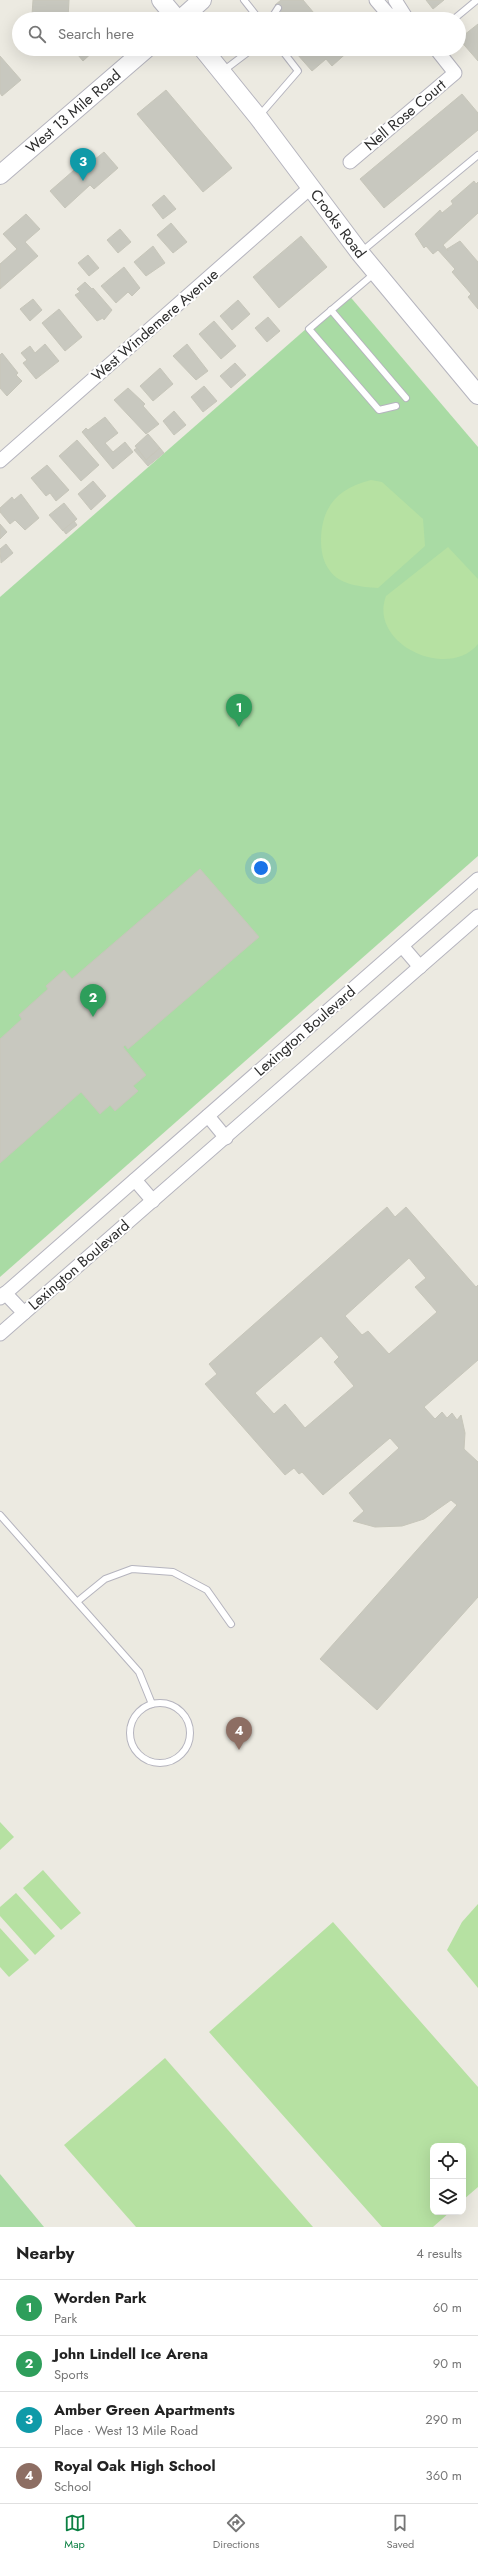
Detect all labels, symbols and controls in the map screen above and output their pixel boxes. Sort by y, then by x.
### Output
search box [12,12,466,56]
icon: search [26,23,48,45]
text: Search here [58,23,134,45]
street label: West 13 Mile Road [21,64,126,159]
street label: Nell Rose Court [359,74,451,156]
pin: 3 [70,148,96,181]
street label: Crooks Road [305,185,371,263]
street label: West Windemere Avenue [87,263,223,386]
pin: 1 [226,694,252,727]
your location [251,858,271,878]
street label: Lexington Boulevard [250,981,360,1081]
pin: 2 [80,984,106,1017]
street label: Lexington Boulevard [24,1215,134,1315]
pin: 4 [226,1717,252,1750]
map controls [430,2143,466,2215]
button: locate [430,2143,466,2179]
button: layers [430,2179,466,2215]
text: Nearby [16,2241,74,2265]
text: 4 results [416,2244,462,2263]
text: Worden Park [54,2287,147,2309]
text: 1 [26,2298,32,2317]
text: 60 m [433,2298,462,2317]
text: Park [54,2309,77,2328]
text: John Lindell Ice Arena [54,2343,208,2365]
text: 2 [25,2354,33,2373]
text: 90 m [433,2354,462,2373]
text: Sports [54,2365,88,2384]
text: Amber Green Apartments [54,2399,235,2421]
text: 3 [25,2410,33,2429]
text: 290 m [425,2410,462,2429]
text: Place · West 13 Mile Road [54,2421,198,2440]
text: Royal Oak High School [54,2455,216,2477]
text: 4 [24,2466,34,2485]
text: 360 m [426,2466,462,2485]
text: School [54,2477,91,2496]
tab: Map [64,2512,86,2552]
tab: Directions [213,2512,259,2552]
tab: Saved [387,2512,414,2552]

